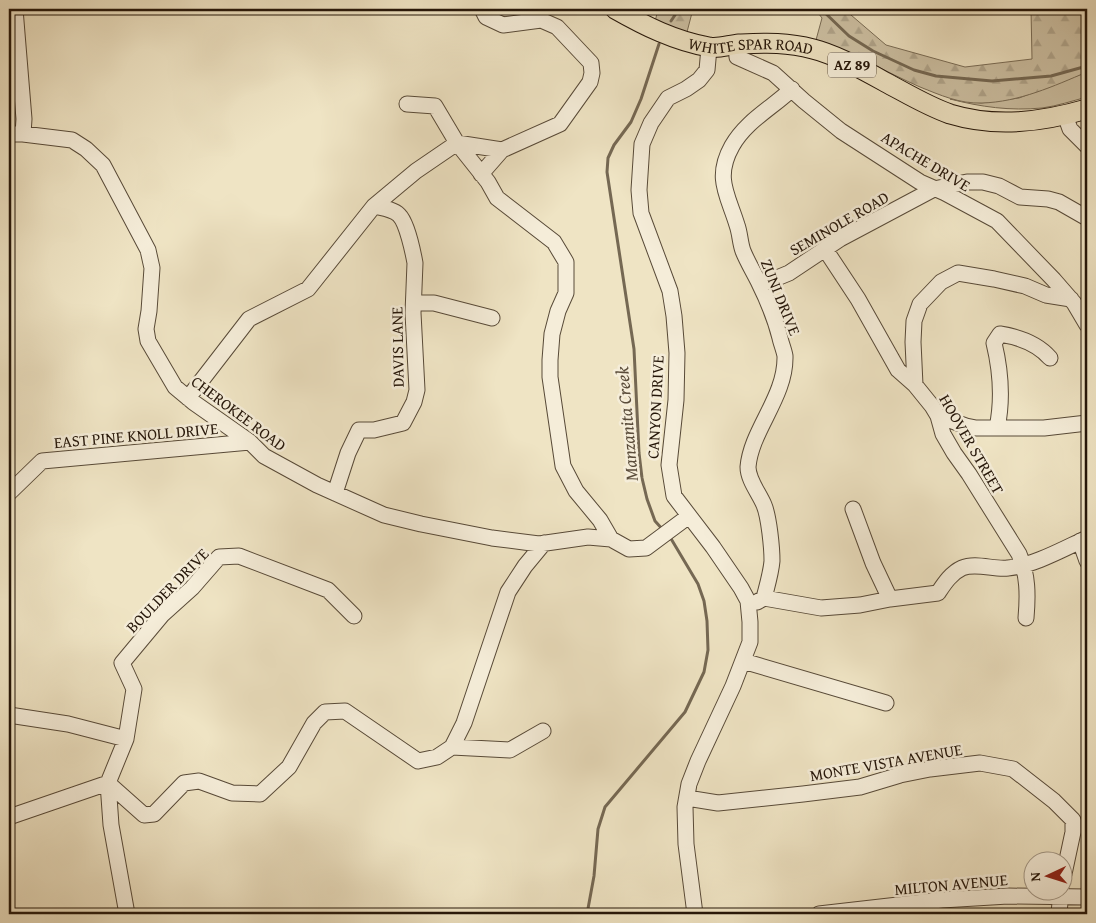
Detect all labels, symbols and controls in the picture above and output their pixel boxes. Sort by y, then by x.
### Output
street label: WHITE SPAR ROAD [686,31,816,61]
road number: AZ 89 [828,52,876,78]
street label: APACHE DRIVE [877,125,975,197]
street label: SEMINOLE ROAD [785,185,893,261]
street label: ZUNI DRIVE [755,255,807,339]
street label: DAVIS LANE [384,307,410,387]
street label: CANYON DRIVE [640,355,670,459]
water label: Manzanita Creek [608,365,645,483]
street label: CHEROKEE ROAD [186,369,292,457]
street label: HOOVER STREET [934,389,1010,499]
street label: EAST PINE KNOLL DRIVE [53,416,219,454]
street label: BOULDER DRIVE [120,542,214,638]
street label: MONTE VISTA AVENUE [808,737,964,787]
north arrow [1024,850,1074,900]
street label: MILTON AVENUE [893,867,1009,901]
text: N [1025,871,1045,882]

